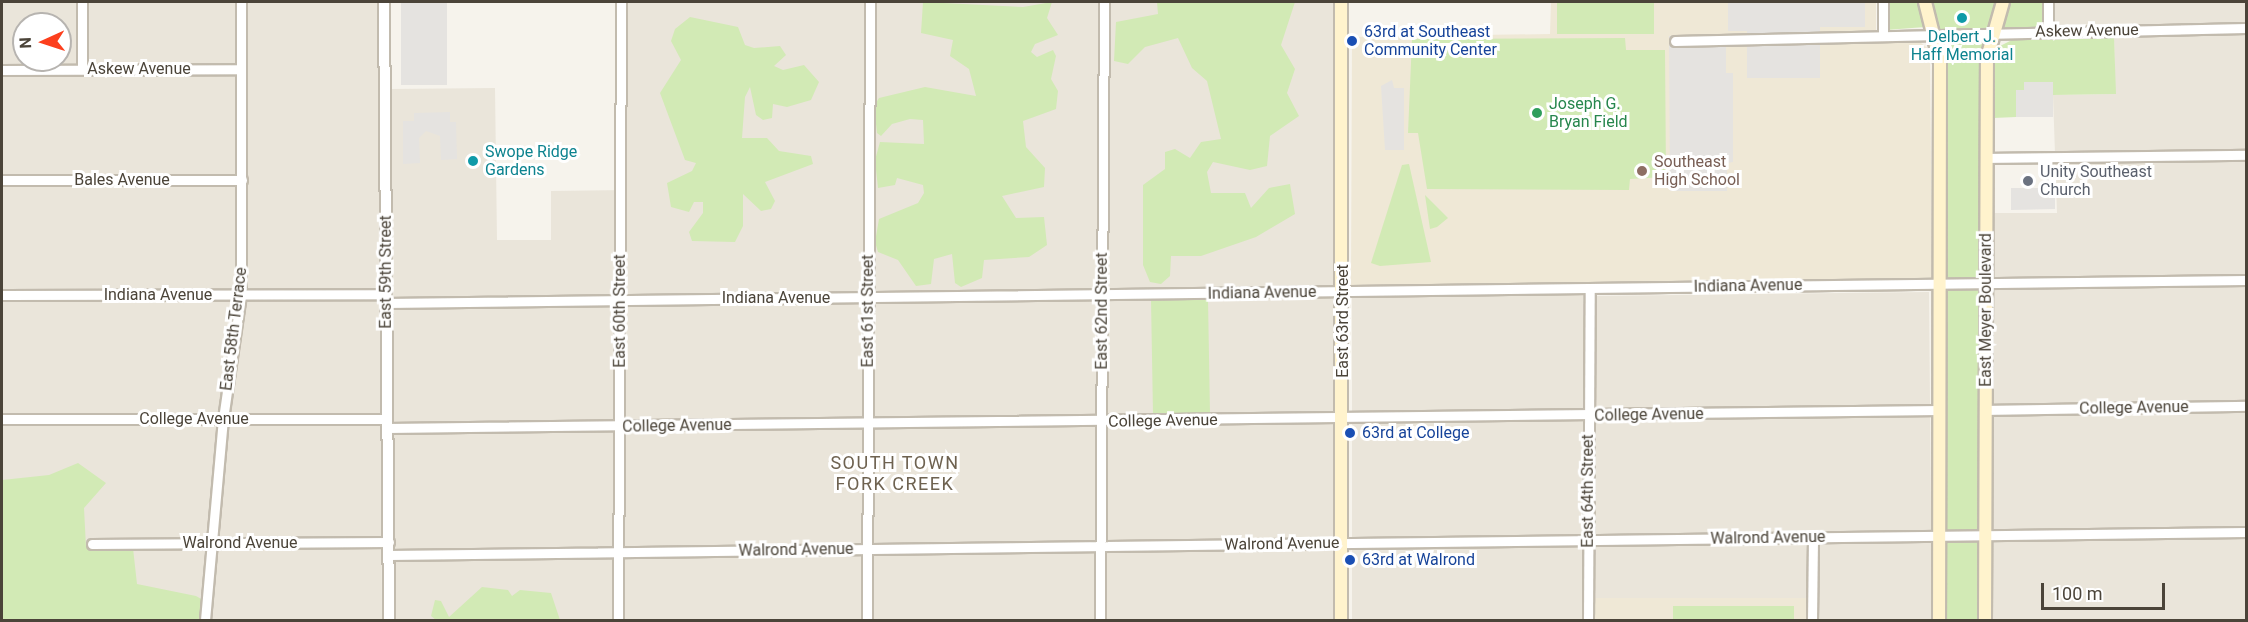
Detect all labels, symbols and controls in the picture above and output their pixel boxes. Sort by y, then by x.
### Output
marker: Delbert J. Haff Memorial [1955,11,1969,25]
north arrow [12,12,72,72]
street label: Askew Avenue [2035,20,2139,42]
place label: 63rd at Southeast Community Center [1364,22,1497,60]
place label: Delbert J. Haff Memorial [1911,27,2013,65]
marker: 63rd at Southeast Community Center [1345,34,1359,48]
text: N [16,37,35,49]
street label: Askew Avenue [87,59,191,79]
place label: Joseph G. Bryan Field [1549,94,1628,132]
marker: Joseph G. Bryan Field [1530,106,1544,120]
place label: Swope Ridge Gardens [485,142,577,180]
place label: Southeast High School [1654,152,1740,190]
marker: Swope Ridge Gardens [466,154,480,168]
place label: Unity Southeast Church [2040,162,2152,200]
marker: Southeast High School [1635,164,1649,178]
street label: Bales Avenue [74,170,170,190]
marker: Unity Southeast Church [2021,174,2035,188]
street label: East 59th Street [376,215,396,329]
street label: East Meyer Boulevard [1976,233,1996,387]
street label: East 62nd Street [1092,252,1112,370]
street label: East 60th Street [610,254,630,368]
street label: East 61st Street [858,255,878,367]
street label: East 63rd Street [1333,264,1353,378]
street label: East 58th Terrace [217,266,251,392]
street label: Indiana Avenue [1694,275,1802,297]
street label: Indiana Avenue [1208,282,1316,304]
street label: Indiana Avenue [104,285,212,305]
street label: Indiana Avenue [722,288,830,308]
street label: College Avenue [2079,397,2189,419]
street label: College Avenue [1594,404,1704,426]
street label: College Avenue [139,409,249,429]
street label: College Avenue [1108,410,1218,432]
street label: College Avenue [622,415,732,437]
place label: 63rd at College [1362,423,1469,443]
marker: 63rd at College [1343,426,1357,440]
street label: East 64th Street [1578,434,1598,548]
district label: SOUTH TOWN FORK CREEK [830,453,960,496]
street label: Walrond Avenue [1710,527,1826,549]
street label: Walrond Avenue [182,533,298,553]
street label: Walrond Avenue [1224,533,1340,555]
street label: Walrond Avenue [738,539,854,561]
place label: 63rd at Walrond [1362,550,1475,570]
marker: 63rd at Walrond [1343,553,1357,567]
scale bar [2044,571,2168,609]
text: 100 m [2052,583,2103,604]

